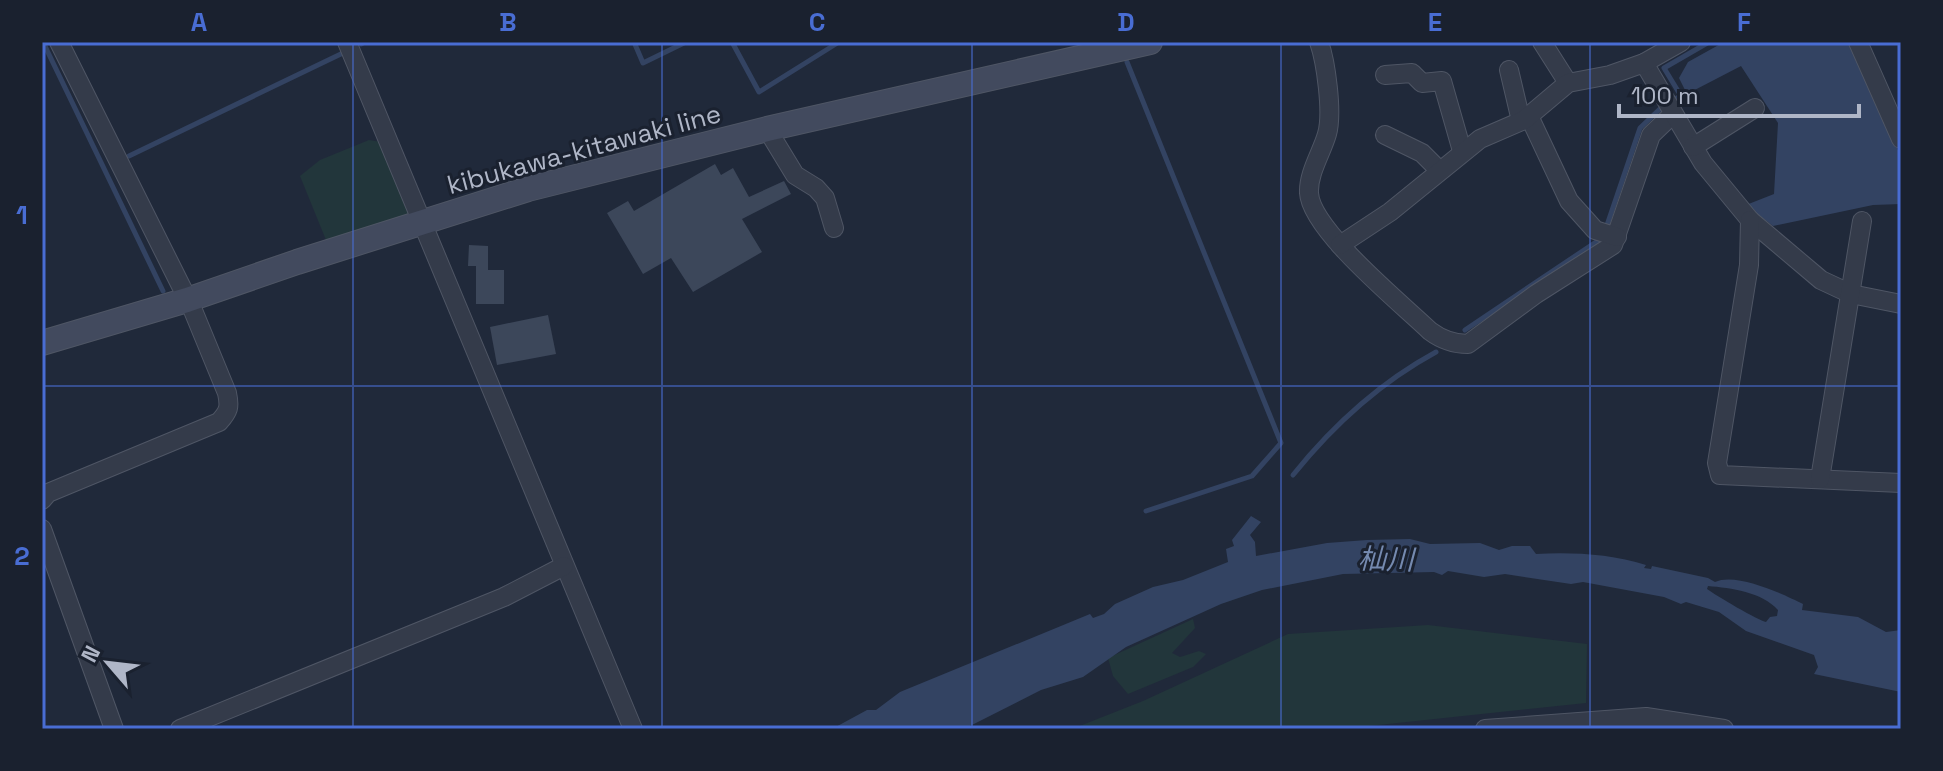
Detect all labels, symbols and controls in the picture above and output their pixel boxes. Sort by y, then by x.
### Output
text: A [191,5,208,39]
text: B [499,5,517,39]
text: C [809,5,825,39]
text: D [1117,5,1135,39]
text: E [1428,5,1442,39]
text: F [1737,5,1751,39]
scale bar [1619,68,1859,118]
text: 100 m [1631,80,1699,111]
street label: kibukawa-kitawaki line [443,96,725,202]
text: 1 [16,198,28,232]
text: 2 [14,539,30,573]
water label: 杣川 [1358,541,1417,578]
north arrow [68,623,148,703]
text: N [75,641,106,667]

